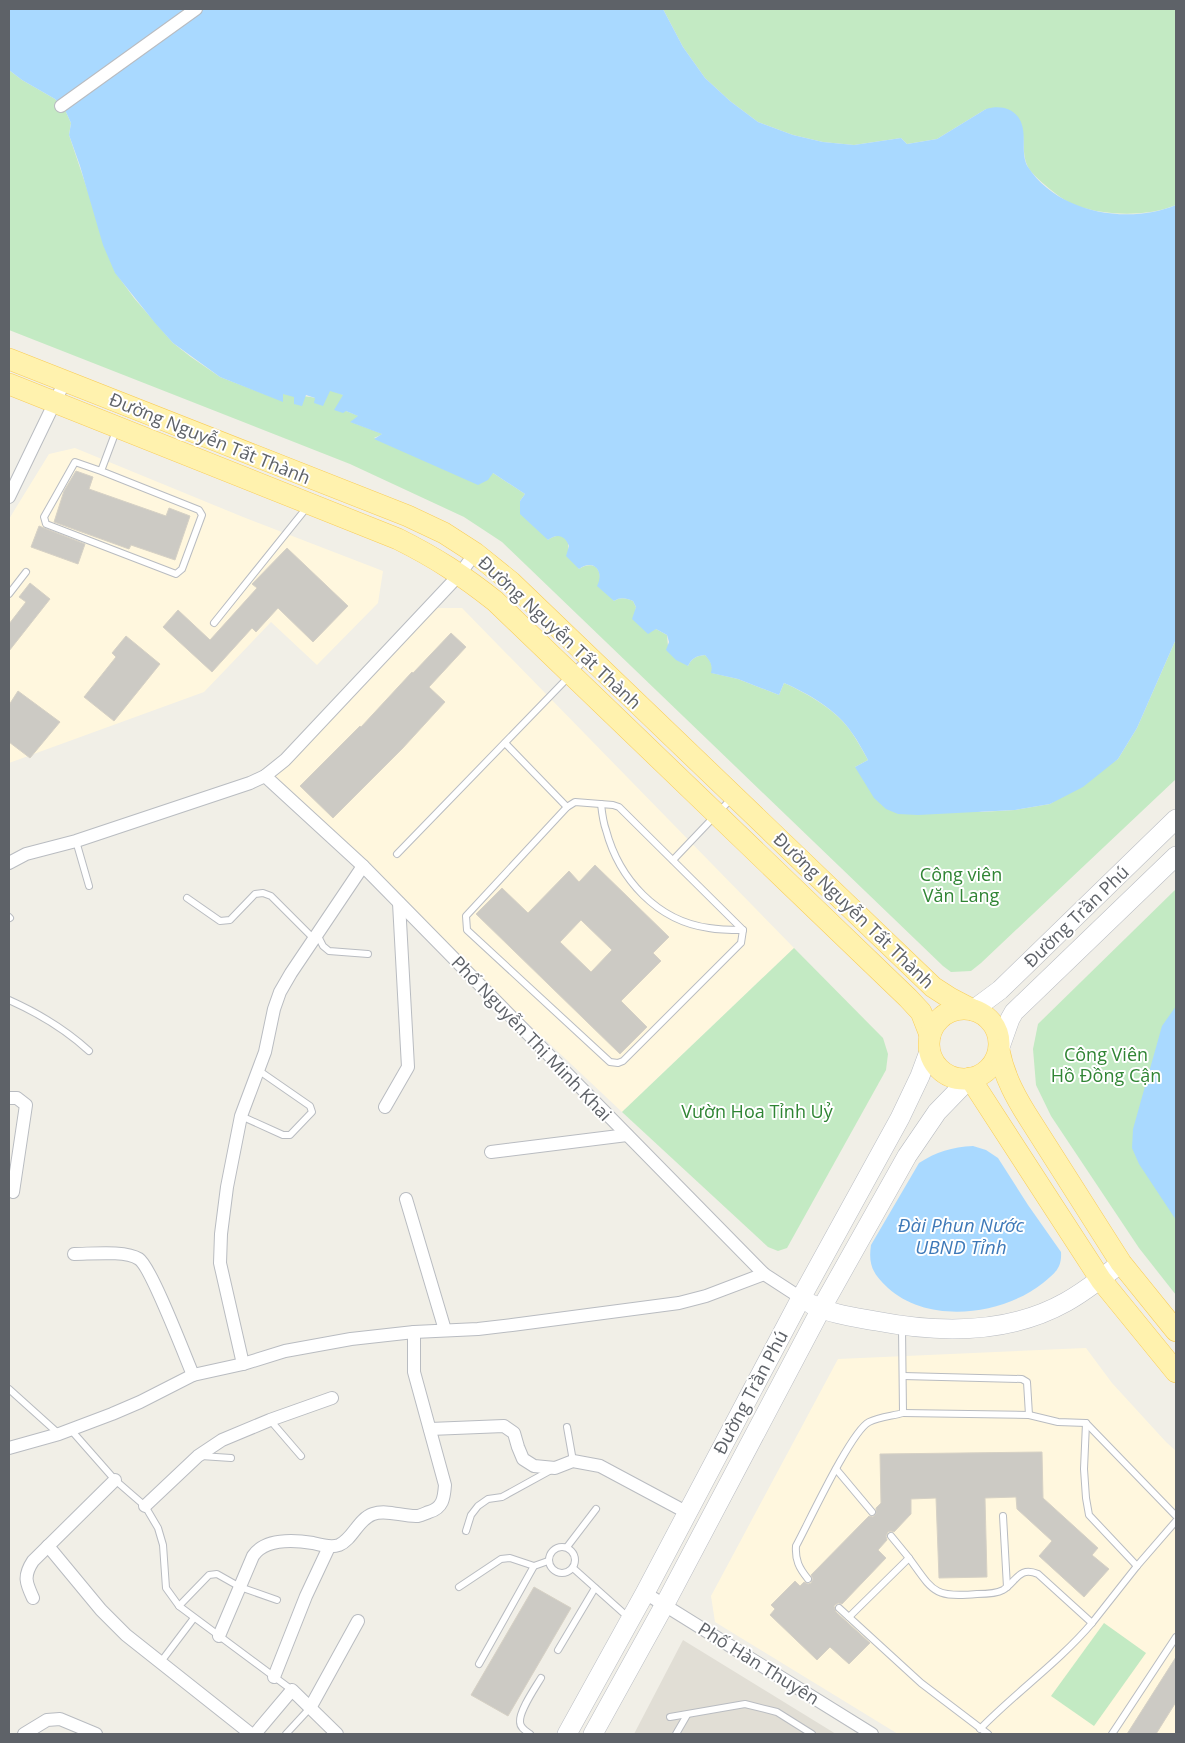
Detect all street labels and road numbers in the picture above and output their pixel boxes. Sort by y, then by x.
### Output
street label: Đường Nguyễn Tất Thành [106,387,314,489]
street label: Đường Nguyễn Tất Thành [473,550,647,714]
street label: Đường Nguyễn Tất Thành [768,827,940,993]
street label: Đường Trần Phú [1018,860,1134,972]
street label: Phố Nguyễn Thị Minh Khai [447,950,617,1126]
street label: Đường Trần Phú [707,1326,793,1458]
street label: Phố Hàn Thuyên [694,1616,824,1710]

